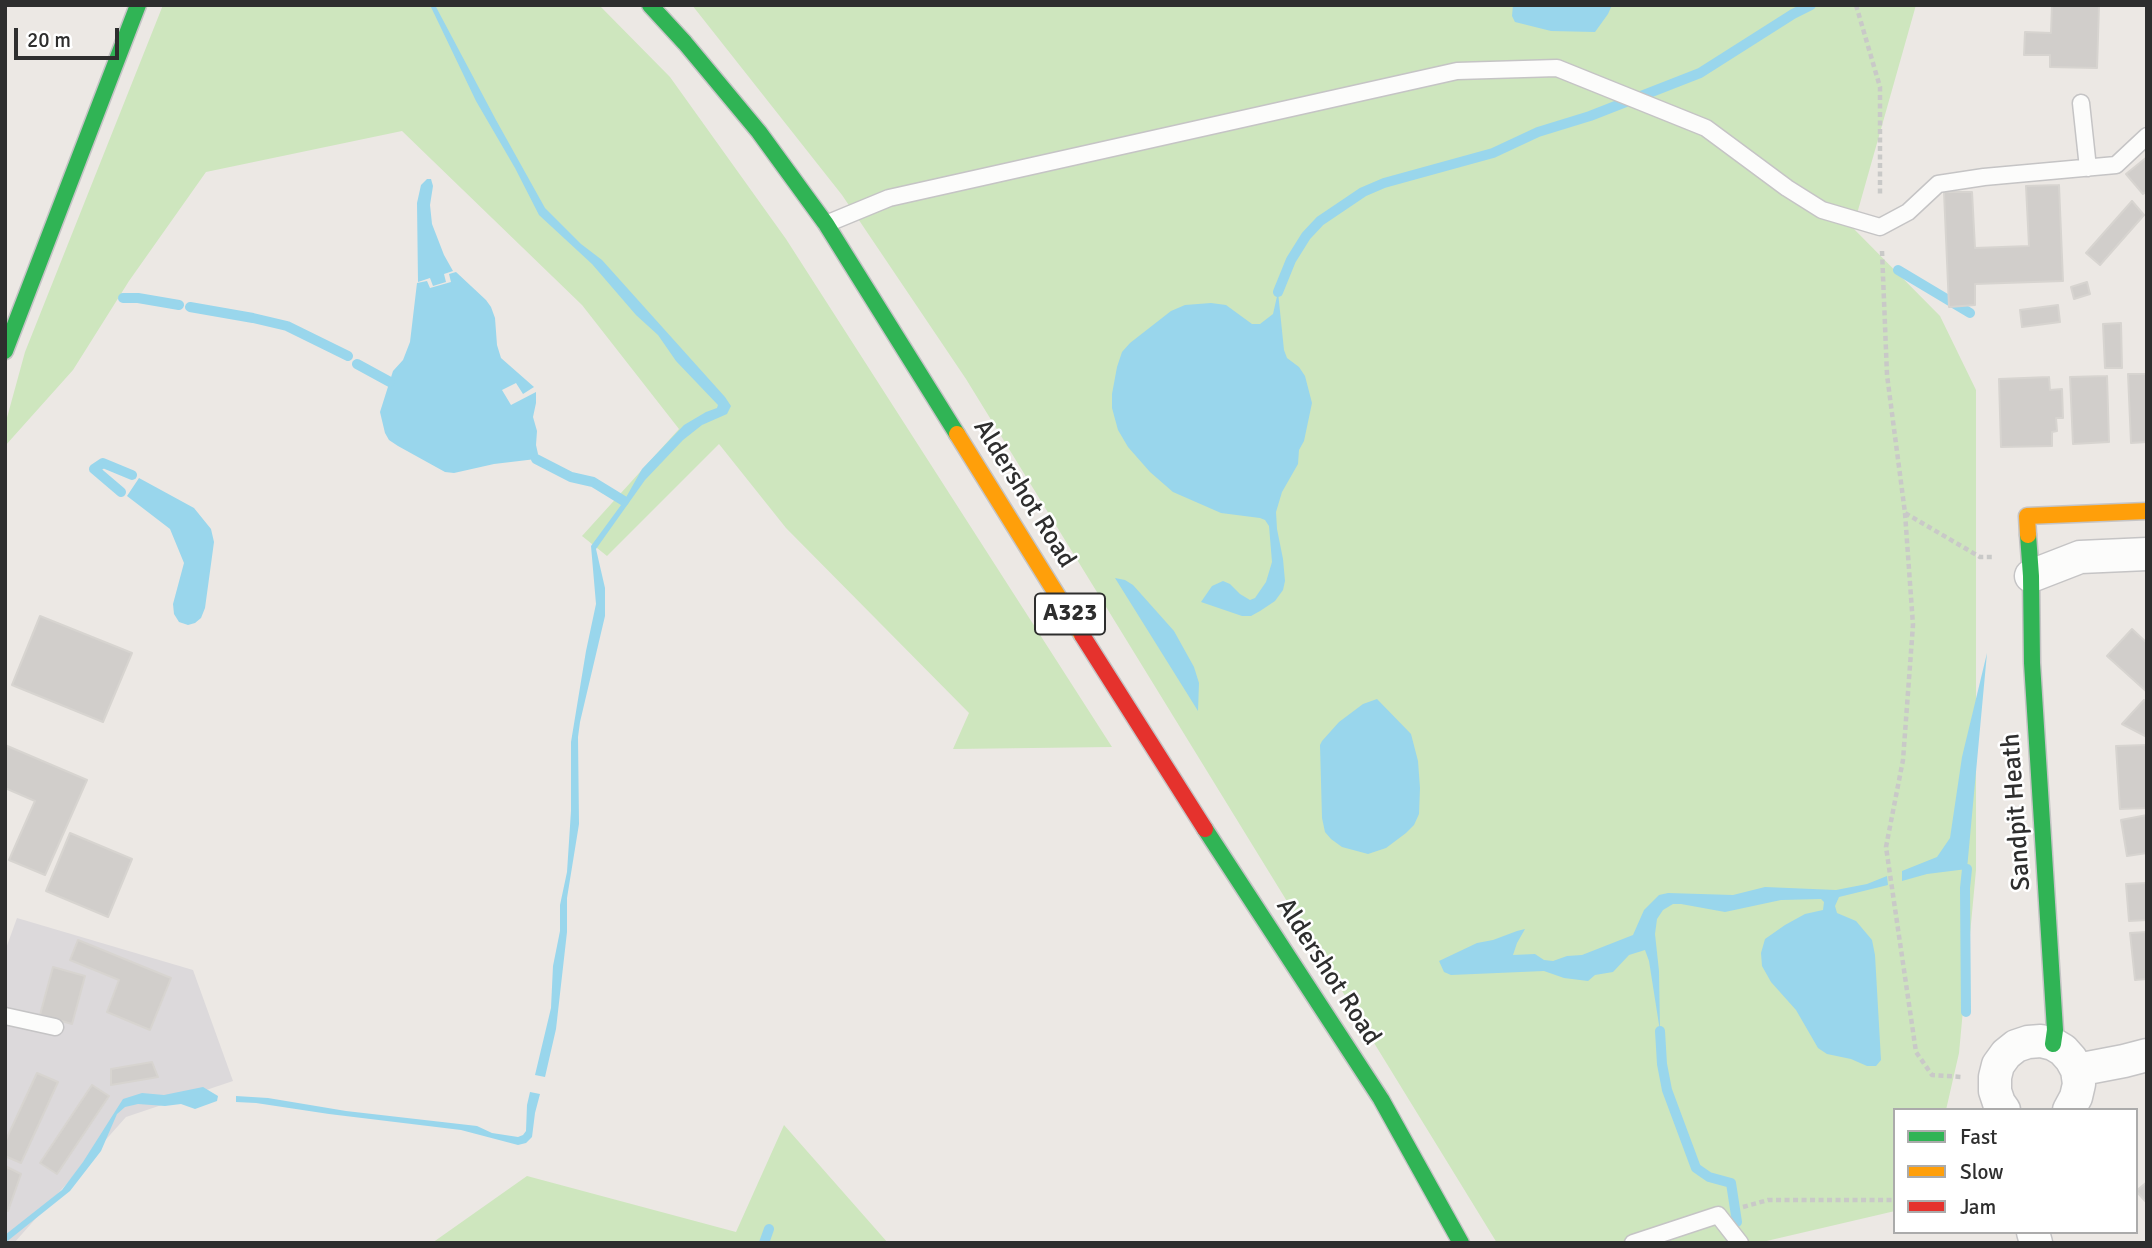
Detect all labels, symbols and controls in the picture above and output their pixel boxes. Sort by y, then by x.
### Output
scale bar [18,14,122,58]
text: 20 m [27,27,71,53]
street label: Aldershot Road [966,414,1082,574]
road number: A323 [1035,594,1105,634]
street label: Sandpit Heath [1996,732,2038,892]
street label: Aldershot Road [1269,893,1387,1051]
legend [1893,1108,2138,1234]
text: Fast [1960,1124,1997,1150]
text: Slow [1960,1159,2004,1185]
text: Jam [1960,1194,1996,1220]

